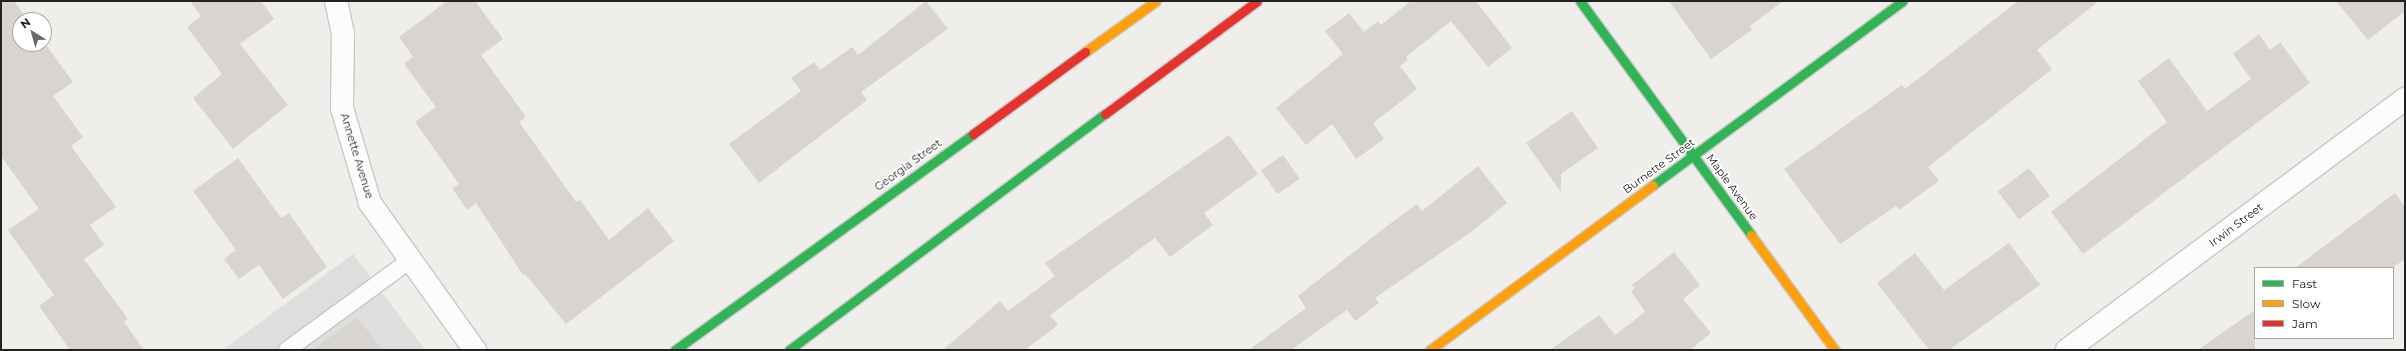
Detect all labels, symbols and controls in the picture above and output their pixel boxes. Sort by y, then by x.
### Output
north arrow [12,12,52,52]
text: N [18,15,33,31]
street label: Annette Avenue [338,112,376,200]
street label: Georgia Street [872,136,944,194]
street label: Burnette Street [1621,136,1697,196]
street label: Maple Avenue [1704,151,1760,223]
street label: Irwin Street [2206,200,2266,250]
legend [2254,267,2394,339]
text: Fast [2292,276,2317,291]
text: Slow [2292,296,2321,311]
text: Jam [2292,316,2318,331]

